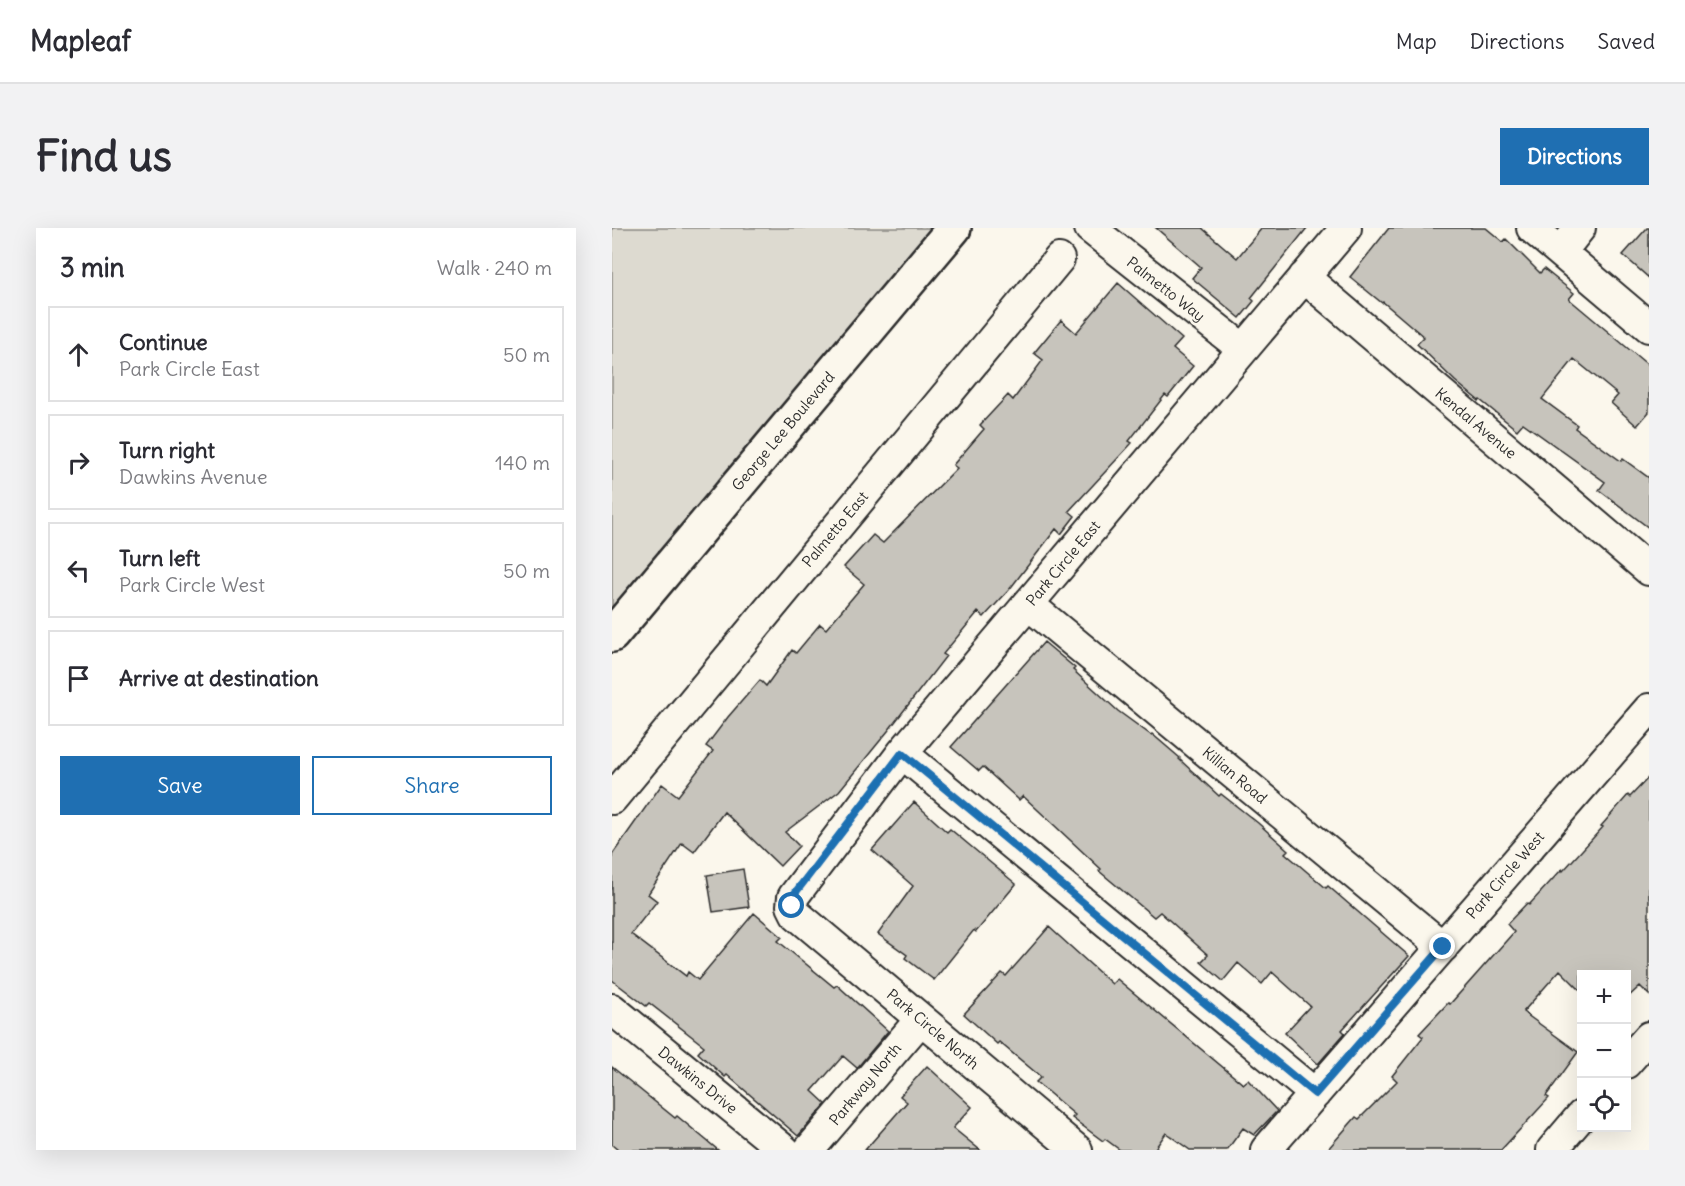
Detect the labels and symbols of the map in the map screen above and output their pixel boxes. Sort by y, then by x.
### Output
street label: Palmetto Way [1123,253,1209,325]
street label: George Lee Boulevard [728,367,839,494]
street label: Kendal Avenue [1431,383,1521,463]
street label: Palmetto East [798,487,872,571]
street label: Park Circle East [1022,516,1104,610]
street label: Killian Road [1199,742,1271,808]
street label: Park Circle West [1462,827,1548,923]
route start [778,892,804,918]
route end [1429,933,1455,959]
street label: Park Circle North [883,985,983,1073]
street label: Parkway North [825,1039,905,1129]
street label: Dawkins Drive [654,1042,742,1118]

